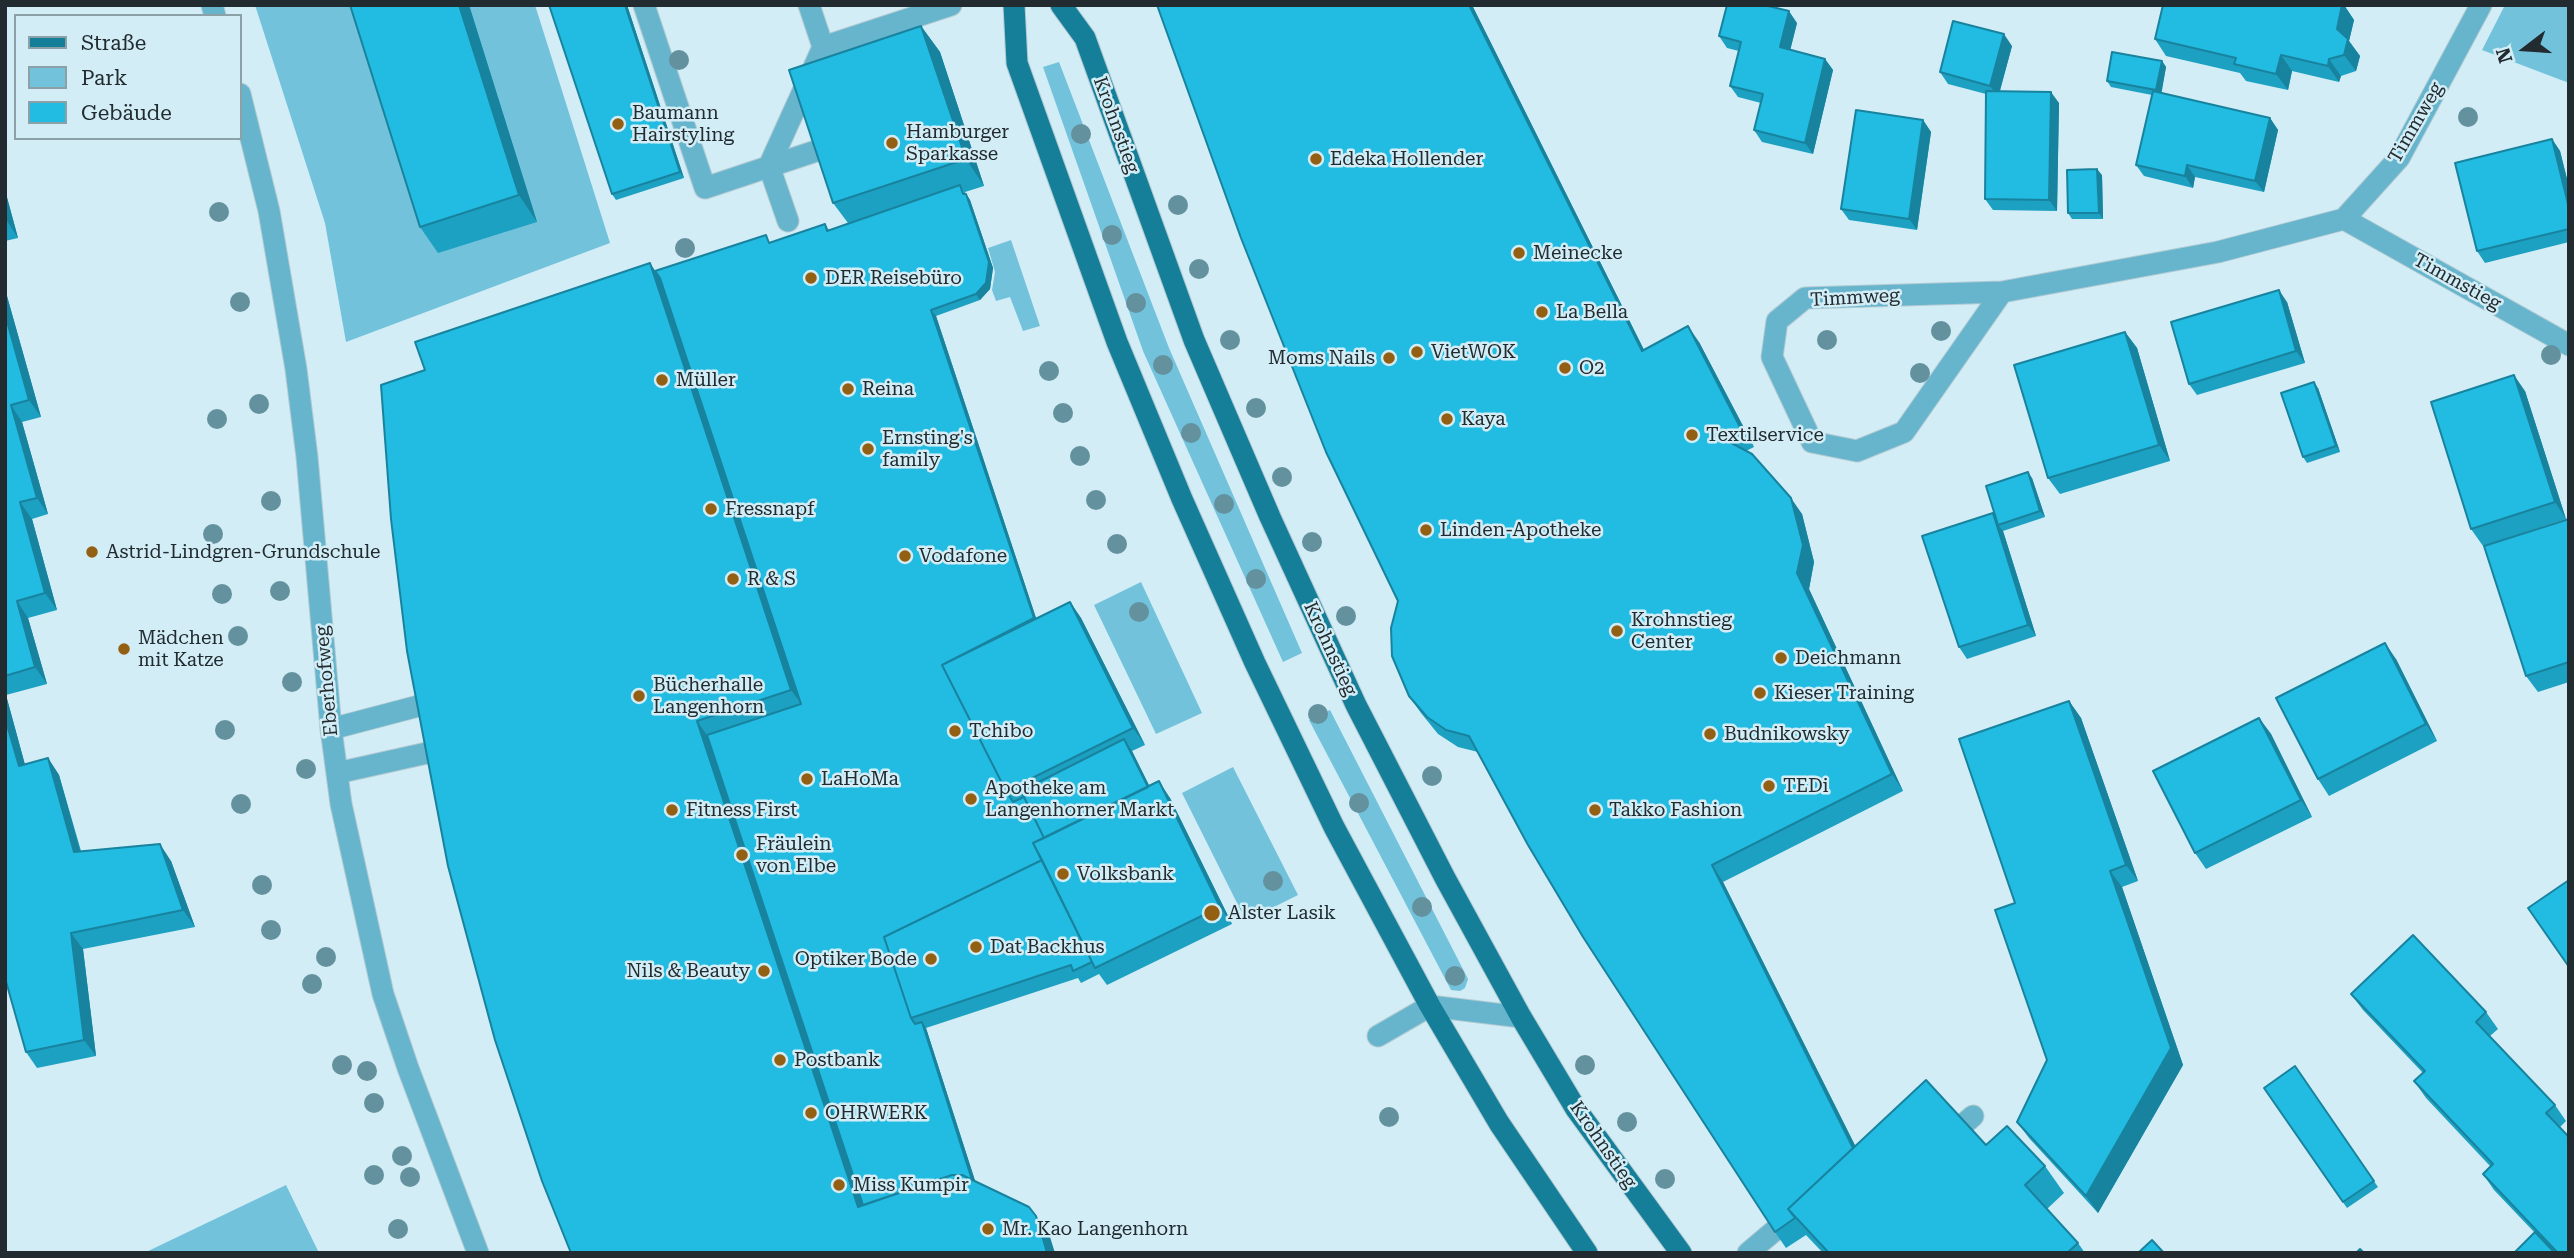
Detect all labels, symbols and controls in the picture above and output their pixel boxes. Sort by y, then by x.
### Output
legend [14,14,242,140]
north arrow [2490,14,2560,84]
text: Straße [81,31,146,55]
text: N [2491,45,2518,66]
text: Park [81,66,127,90]
street label: Krohnstieg [1088,74,1144,176]
street label: Timmweg [2384,78,2448,168]
text: Gebäude [81,101,172,125]
place label: Baumann Hairstyling [632,102,734,146]
marker: Baumann Hairstyling [610,116,626,132]
place label: Hamburger Sparkasse [906,121,1009,165]
marker: Hamburger Sparkasse [884,135,900,151]
place label: Edeka Hollender [1330,148,1483,170]
marker: Edeka Hollender [1308,151,1324,167]
place label: Meinecke [1533,242,1623,264]
marker: Meinecke [1511,245,1527,261]
street label: Timmstieg [2409,249,2505,315]
place label: DER Reisebüro [825,267,962,289]
marker: DER Reisebüro [803,270,819,286]
street label: Timmweg [1810,284,1900,312]
place label: La Bella [1556,301,1628,323]
marker: La Bella [1534,304,1550,320]
place label: VietWOK [1431,341,1516,363]
marker: VietWOK [1409,344,1425,360]
place label: Moms Nails [1268,347,1375,369]
marker: Moms Nails [1381,350,1397,366]
place label: O2 [1579,357,1605,379]
marker: O2 [1557,360,1573,376]
place label: Müller [676,369,736,391]
marker: Müller [654,372,670,388]
place label: Reina [862,378,914,400]
marker: Reina [840,381,856,397]
place label: Kaya [1461,408,1506,430]
marker: Kaya [1439,411,1455,427]
place label: Textilservice [1706,424,1824,446]
place label: Ernsting's family [882,427,973,471]
marker: Textilservice [1684,427,1700,443]
marker: Ernsting's family [860,441,876,457]
place label: Fressnapf [725,498,814,520]
marker: Fressnapf [703,501,719,517]
place label: Linden-Apotheke [1440,519,1601,541]
marker: Linden-Apotheke [1418,522,1434,538]
place label: Astrid-Lindgren-Grundschule [106,541,381,563]
marker: Astrid-Lindgren-Grundschule [84,544,100,560]
place label: Vodafone [919,545,1007,567]
marker: Vodafone [897,548,913,564]
place label: R & S [747,568,796,590]
marker: R & S [725,571,741,587]
street label: Krohnstieg [1298,598,1362,700]
place label: Krohnstieg Center [1631,609,1732,653]
marker: Krohnstieg Center [1609,623,1625,639]
street label: Eberhofweg [311,625,343,737]
place label: Mädchen mit Katze [138,627,224,671]
marker: Mädchen mit Katze [116,641,132,657]
place label: Deichmann [1795,647,1901,669]
marker: Deichmann [1773,650,1789,666]
place label: Bücherhalle Langenhorn [653,674,764,718]
place label: Kieser Training [1774,682,1914,704]
marker: Kieser Training [1752,685,1768,701]
marker: Bücherhalle Langenhorn [631,688,647,704]
place label: Tchibo [969,720,1033,742]
marker: Tchibo [947,723,963,739]
place label: Budnikowsky [1724,723,1849,745]
marker: Budnikowsky [1702,726,1718,742]
place label: LaHoMa [821,768,899,790]
marker: LaHoMa [799,771,815,787]
place label: TEDi [1783,775,1829,797]
place label: Apotheke am Langenhorner Markt [985,777,1174,821]
marker: TEDi [1761,778,1777,794]
marker: Apotheke am Langenhorner Markt [963,791,979,807]
place label: Fitness First [686,799,797,821]
place label: Takko Fashion [1609,799,1742,821]
marker: Fitness First [664,802,680,818]
marker: Takko Fashion [1587,802,1603,818]
place label: Fräulein von Elbe [756,833,836,877]
marker: Fräulein von Elbe [734,847,750,863]
place label: Volksbank [1077,863,1174,885]
marker: Volksbank [1055,866,1071,882]
place label: Alster Lasik [1228,902,1336,924]
marker: Alster Lasik [1202,903,1222,923]
place label: Dat Backhus [990,936,1105,958]
marker: Dat Backhus [968,939,984,955]
place label: Optiker Bode [795,948,917,970]
marker: Optiker Bode [923,951,939,967]
place label: Nils & Beauty [626,960,750,982]
marker: Nils & Beauty [756,963,772,979]
place label: Postbank [794,1049,880,1071]
marker: Postbank [772,1052,788,1068]
street label: Krohnstieg [1565,1097,1641,1193]
place label: OHRWERK [825,1102,927,1124]
marker: OHRWERK [803,1105,819,1121]
place label: Miss Kumpir [853,1174,969,1196]
marker: Miss Kumpir [831,1177,847,1193]
place label: Mr. Kao Langenhorn [1002,1218,1188,1240]
marker: Mr. Kao Langenhorn [980,1221,996,1237]

